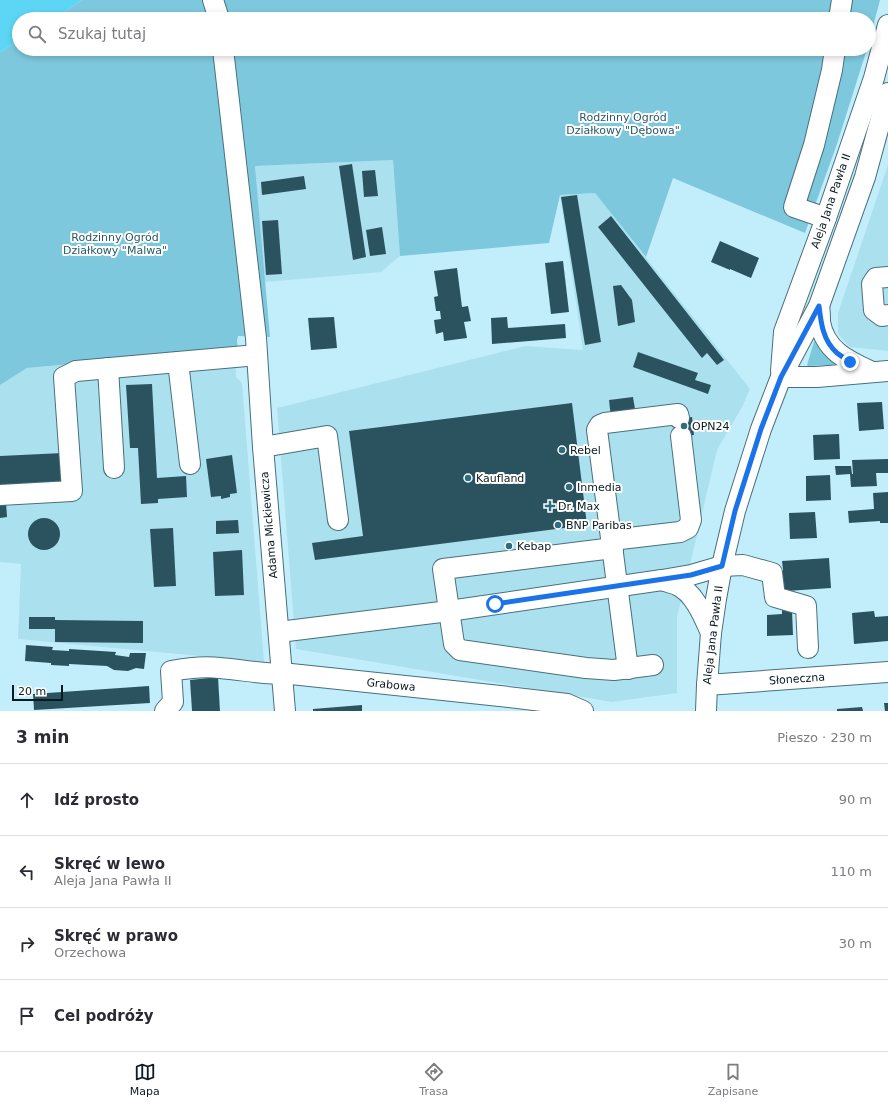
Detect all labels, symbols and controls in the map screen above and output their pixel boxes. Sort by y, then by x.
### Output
search box [12,12,876,56]
icon: search [26,23,48,45]
text: Szukaj tutaj [58,25,146,43]
park label: Rodzinny Ogród Działkowy "Dębowa" [566,111,680,137]
street label: Aleja Jana Pawła II [809,152,853,250]
park label: Rodzinny Ogród Działkowy "Malwa" [63,231,167,257]
route end [841,353,859,371]
place label: OPN24 [692,420,730,433]
marker: OPN24 [679,421,689,431]
place label: Rebel [570,444,601,457]
marker: Rebel [557,445,567,455]
street label: Adama Mickiewicza [258,471,280,579]
place label: Kaufland [476,472,524,485]
marker: Kaufland [463,473,473,483]
place label: Inmedia [577,481,621,494]
marker: Inmedia [564,482,574,492]
place label: Dr. Max [558,500,600,513]
marker: Dr. Max [545,501,555,511]
place label: BNP Paribas [566,519,632,532]
marker: BNP Paribas [553,520,563,530]
place label: Kebap [517,540,551,553]
marker: Kebap [504,541,514,551]
street label: Aleja Jana Pawła II [700,585,726,685]
route start [486,595,504,613]
street label: Słoneczna [769,671,825,687]
street label: Grabowa [366,676,416,694]
scale bar [12,683,63,702]
text: 20 m [18,685,46,698]
text: 3 min [16,727,69,747]
text: Pieszo · 230 m [777,730,872,745]
icon: ahead [16,789,38,811]
text: Idź prosto [54,791,139,809]
text: 90 m [839,792,872,807]
text: Skręć w lewo [54,855,165,873]
icon: left [16,861,38,883]
text: 110 m [830,864,872,879]
text: Aleja Jana Pawła II [54,873,172,888]
text: Skręć w prawo [54,927,178,945]
icon: right [16,933,38,955]
text: 30 m [839,936,872,951]
text: Orzechowa [54,945,126,960]
icon: arrive [16,1005,38,1027]
text: Cel podróży [54,1007,154,1025]
tab: Mapa [130,1061,160,1098]
tab: Trasa [419,1061,448,1098]
tab: Zapisane [708,1061,758,1098]

